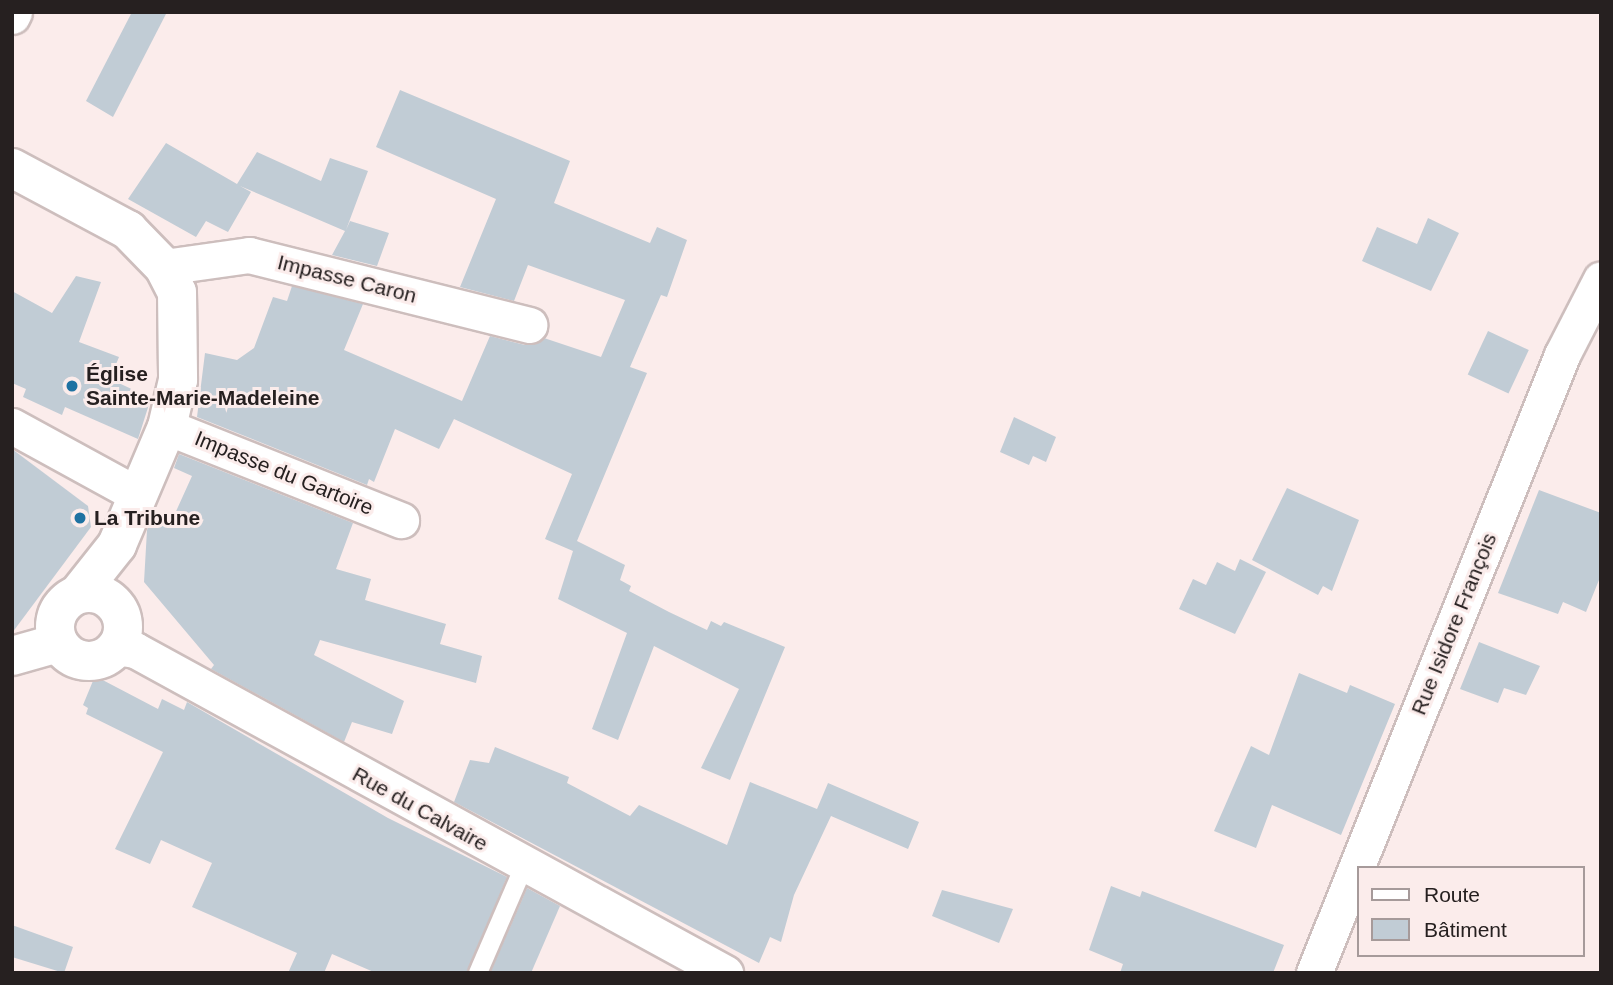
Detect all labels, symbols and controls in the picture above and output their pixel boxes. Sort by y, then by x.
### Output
street label: Impasse Caron [275,250,419,308]
place label: Église Sainte-Marie-Madeleine [86,361,319,411]
marker: Église Sainte-Marie-Madeleine [64,378,80,394]
street label: Impasse du Gartoire [191,426,377,520]
place label: La Tribune [94,505,200,531]
marker: La Tribune [72,510,88,526]
street label: Rue Isidore François [1406,529,1502,719]
street label: Rue du Calvaire [348,761,492,857]
legend [1358,866,1585,957]
text: Route [1424,883,1480,906]
text: Bâtiment [1424,918,1507,941]

